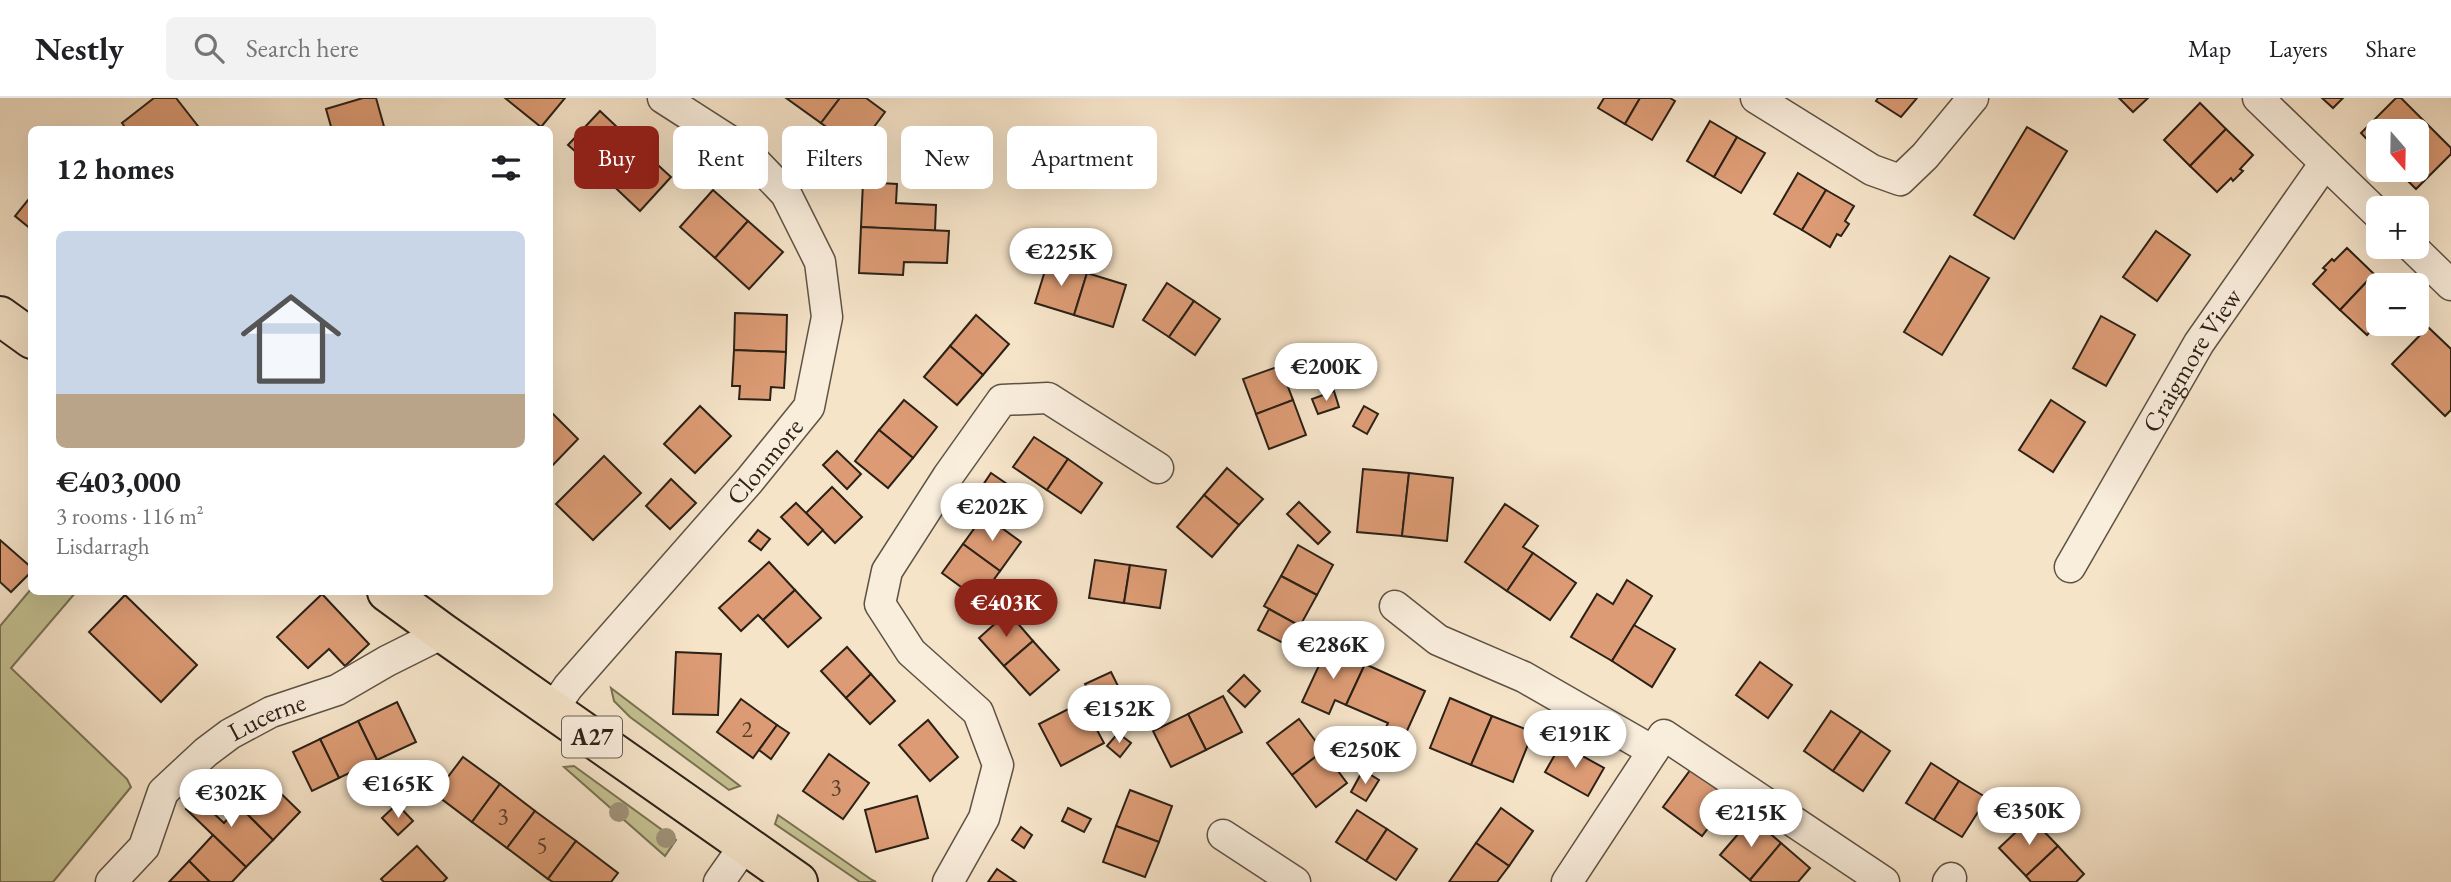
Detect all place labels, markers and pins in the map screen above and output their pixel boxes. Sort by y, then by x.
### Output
pin: €225K [1012,228,1110,288]
pin: €200K [1277,344,1375,403]
pin: €202K [943,484,1041,543]
pin: €403K [957,580,1055,639]
pin: €286K [1284,622,1382,681]
pin: €152K [1070,686,1168,745]
pin: €191K [1526,710,1624,770]
pin: €250K [1316,726,1414,786]
pin: €165K [349,760,447,820]
pin: €302K [182,770,280,829]
pin: €350K [1980,788,2078,847]
pin: €215K [1702,790,1800,849]

